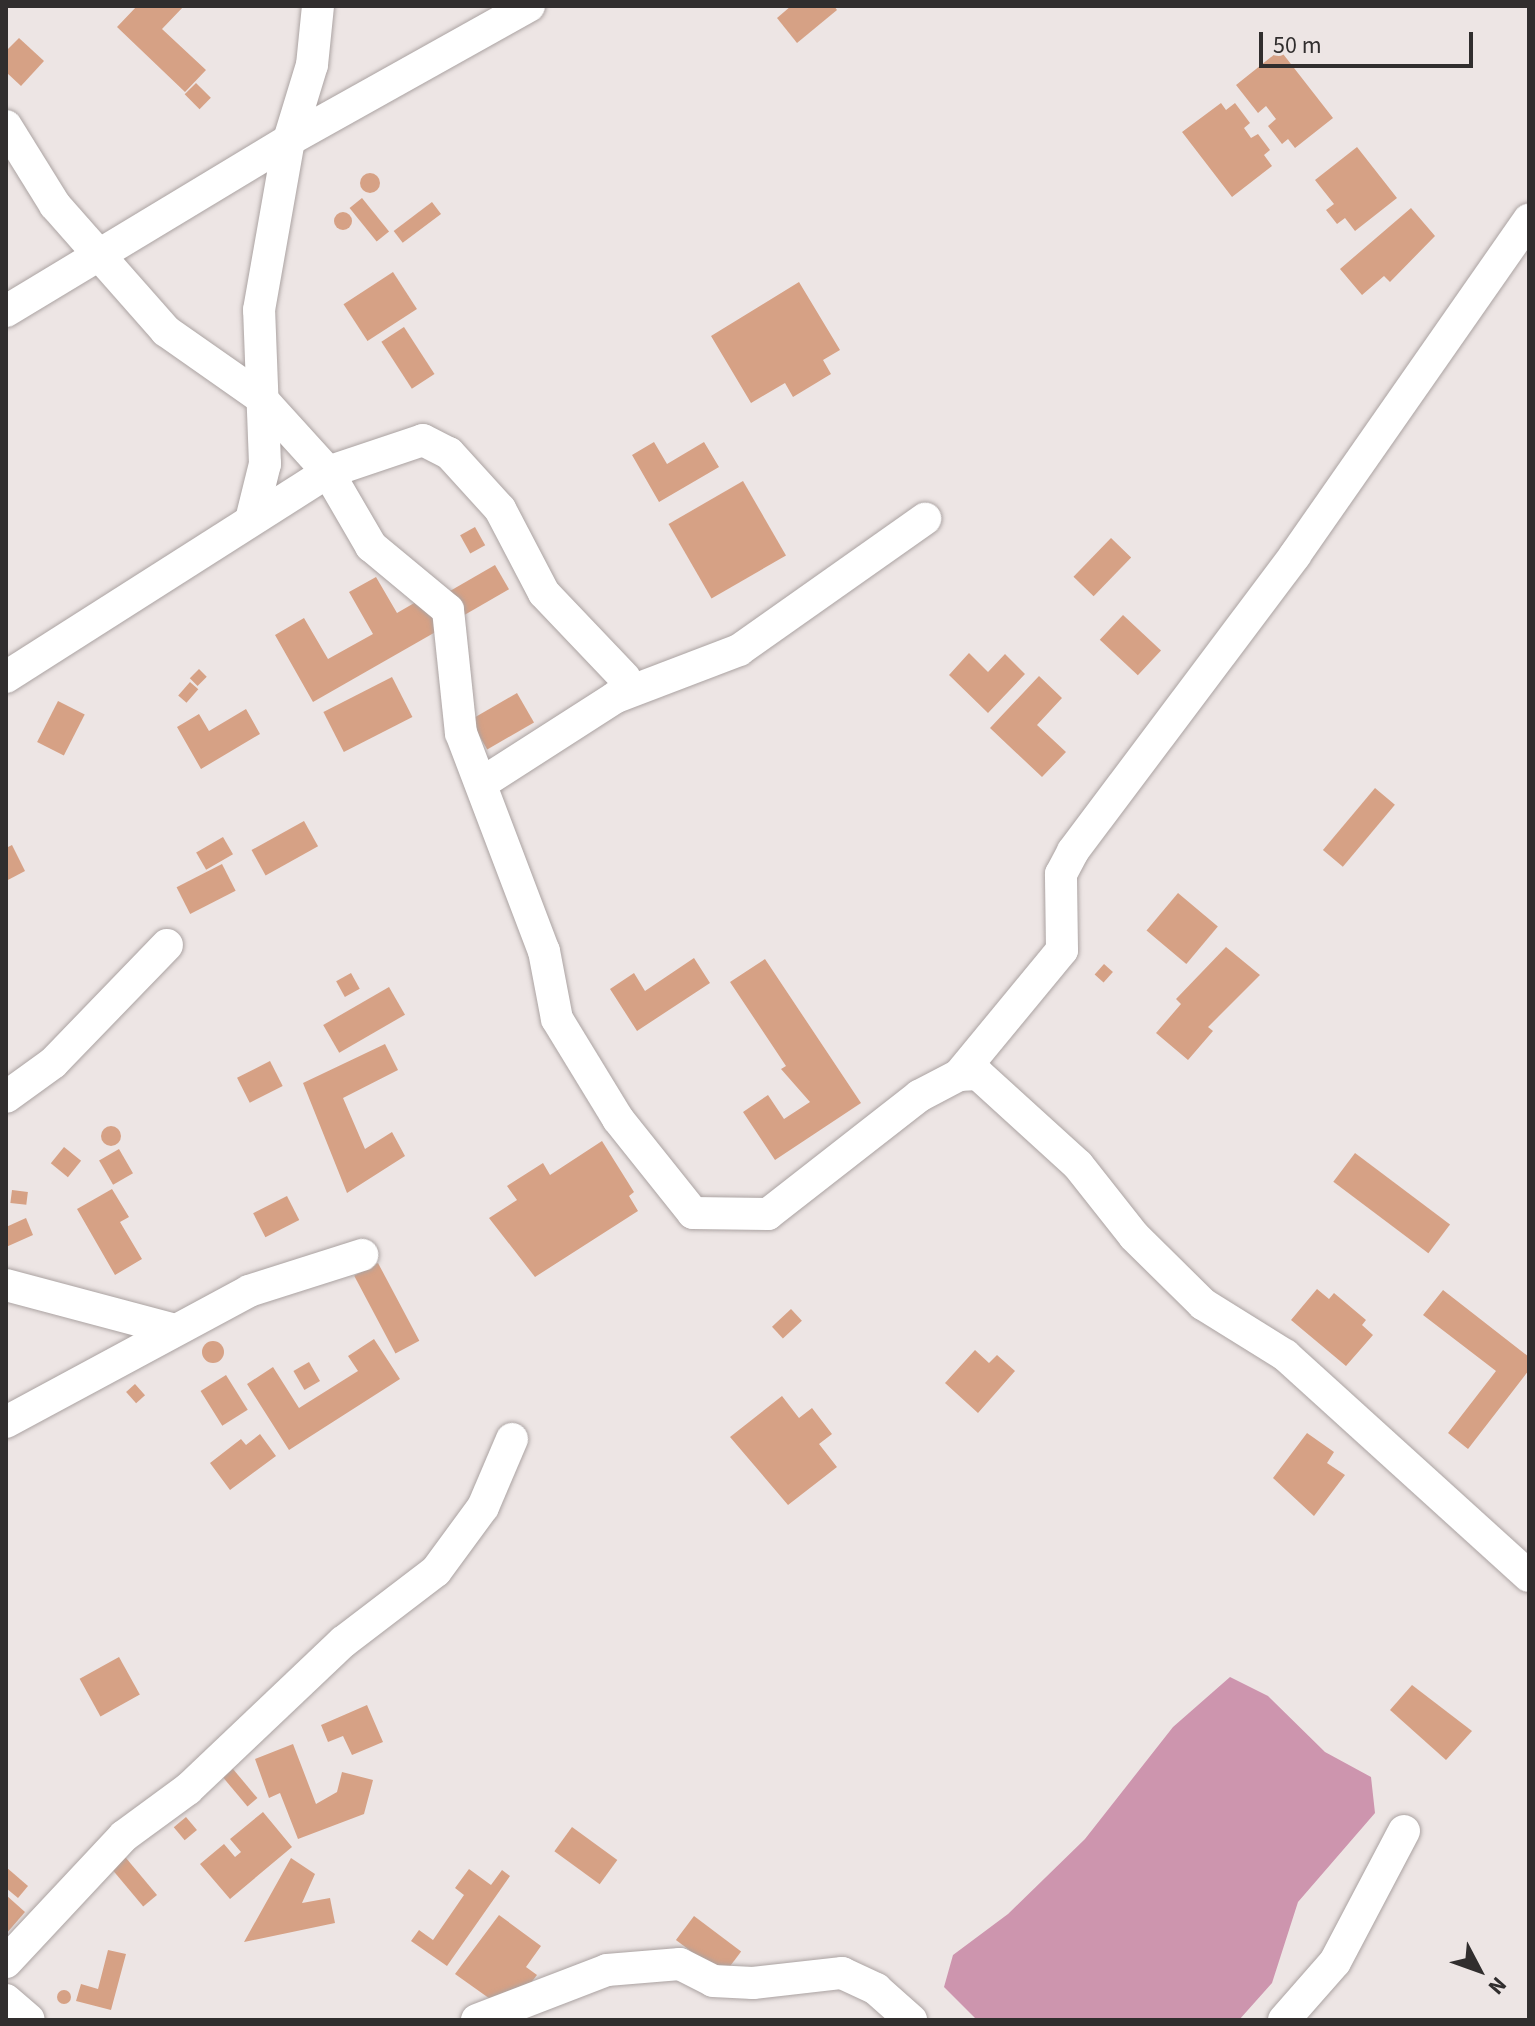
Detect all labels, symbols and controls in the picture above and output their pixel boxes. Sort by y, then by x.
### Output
scale bar [1263,16,1477,66]
text: 50 m [1273,28,1322,63]
north arrow [1439,1930,1519,2010]
text: N [1480,1970,1514,2002]

